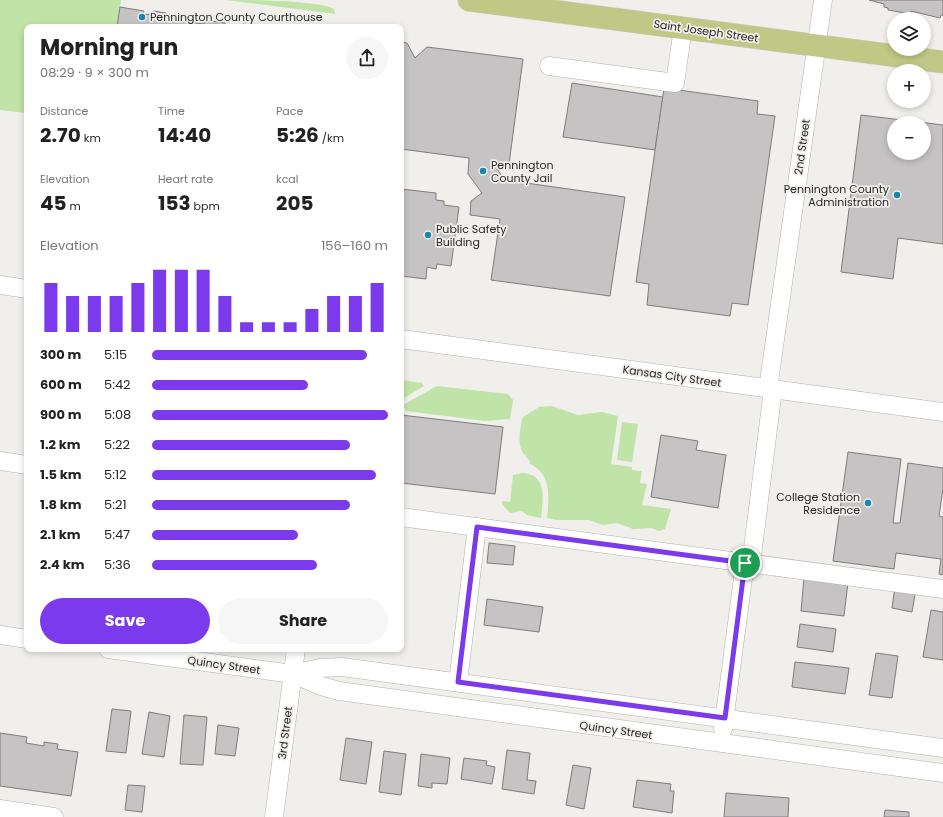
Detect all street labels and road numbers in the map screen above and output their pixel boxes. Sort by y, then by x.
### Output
street label: Saint Joseph Street [653,16,759,46]
street label: 2nd Street [790,118,814,176]
street label: Kansas City Street [622,361,722,391]
street label: Quincy Street [187,652,261,678]
street label: 3rd Street [274,706,296,760]
street label: Quincy Street [579,717,653,743]

